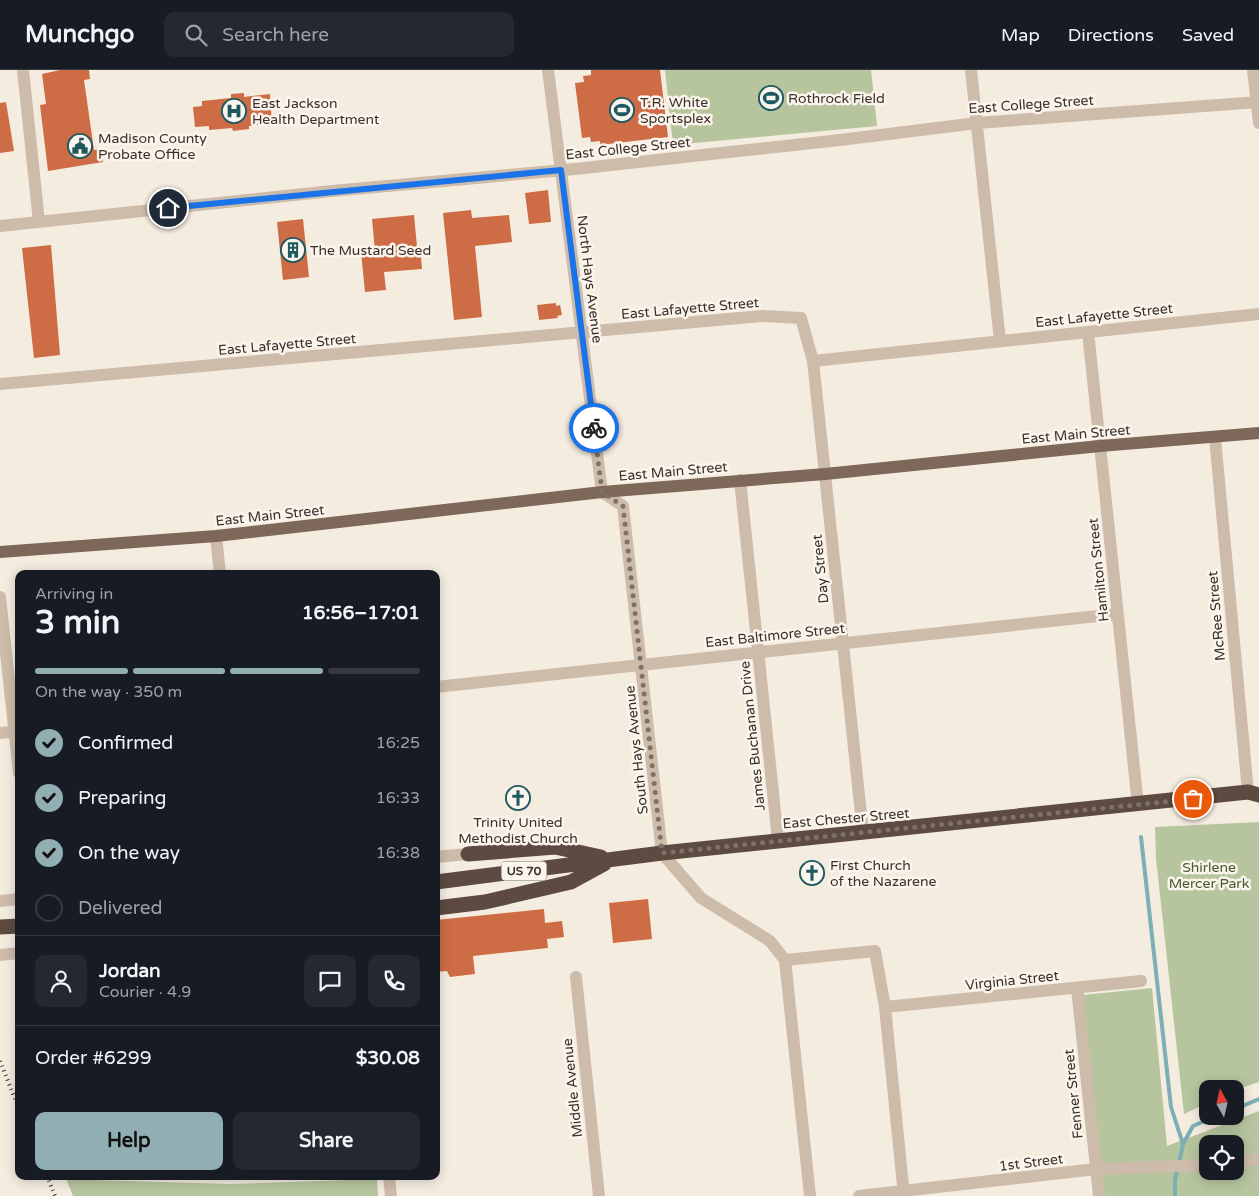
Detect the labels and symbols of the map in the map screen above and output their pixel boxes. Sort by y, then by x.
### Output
sports icon: Rothrock Field [758,85,784,111]
place label: Rothrock Field [788,90,885,107]
street label: East College Street [968,92,1095,117]
place label: T.R. White Sportsplex [640,94,711,127]
place label: East Jackson Health Department [252,95,380,128]
sports icon: T.R. White Sportsplex [609,97,635,123]
hospital icon: East Jackson Health Department [221,98,247,124]
place label: Madison County Probate Office [98,130,207,163]
public building icon: Madison County Probate Office [67,133,93,159]
street label: East College Street [565,133,692,164]
pin [147,187,189,229]
street label: North Hays Avenue [573,214,606,344]
building icon: The Mustard Seed [280,237,306,263]
place label: The Mustard Seed [310,242,431,259]
street label: East Lafayette Street [620,294,760,323]
street label: East Lafayette Street [1034,300,1174,331]
street label: East Lafayette Street [217,330,357,359]
courier [569,403,619,453]
street label: East Main Street [1021,421,1132,448]
street label: East Main Street [618,458,729,485]
street label: East Main Street [215,501,326,530]
street label: Hamilton Street [1085,517,1112,623]
street label: Day Street [808,533,833,604]
street label: McRee Street [1204,570,1229,662]
street label: East Baltimore Street [704,620,846,651]
street label: James Buchanan Drive [736,660,769,812]
street label: South Hays Avenue [621,685,652,815]
pin [1172,778,1214,820]
church icon: Trinity United Methodist Church [505,785,531,811]
street label: East Chester Street [782,804,911,833]
place label: Trinity United Methodist Church [458,814,578,847]
place label: First Church of the Nazarene [830,857,936,890]
park label: Shirlene Mercer Park [1169,859,1250,892]
church icon: First Church of the Nazarene [799,860,825,886]
road number: US 70 [502,861,546,880]
street label: Virginia Street [964,967,1060,994]
street label: Middle Avenue [559,1037,586,1138]
street label: Fenner Street [1060,1048,1087,1140]
north arrow [1199,1080,1244,1125]
street label: 1st Street [998,1150,1065,1175]

